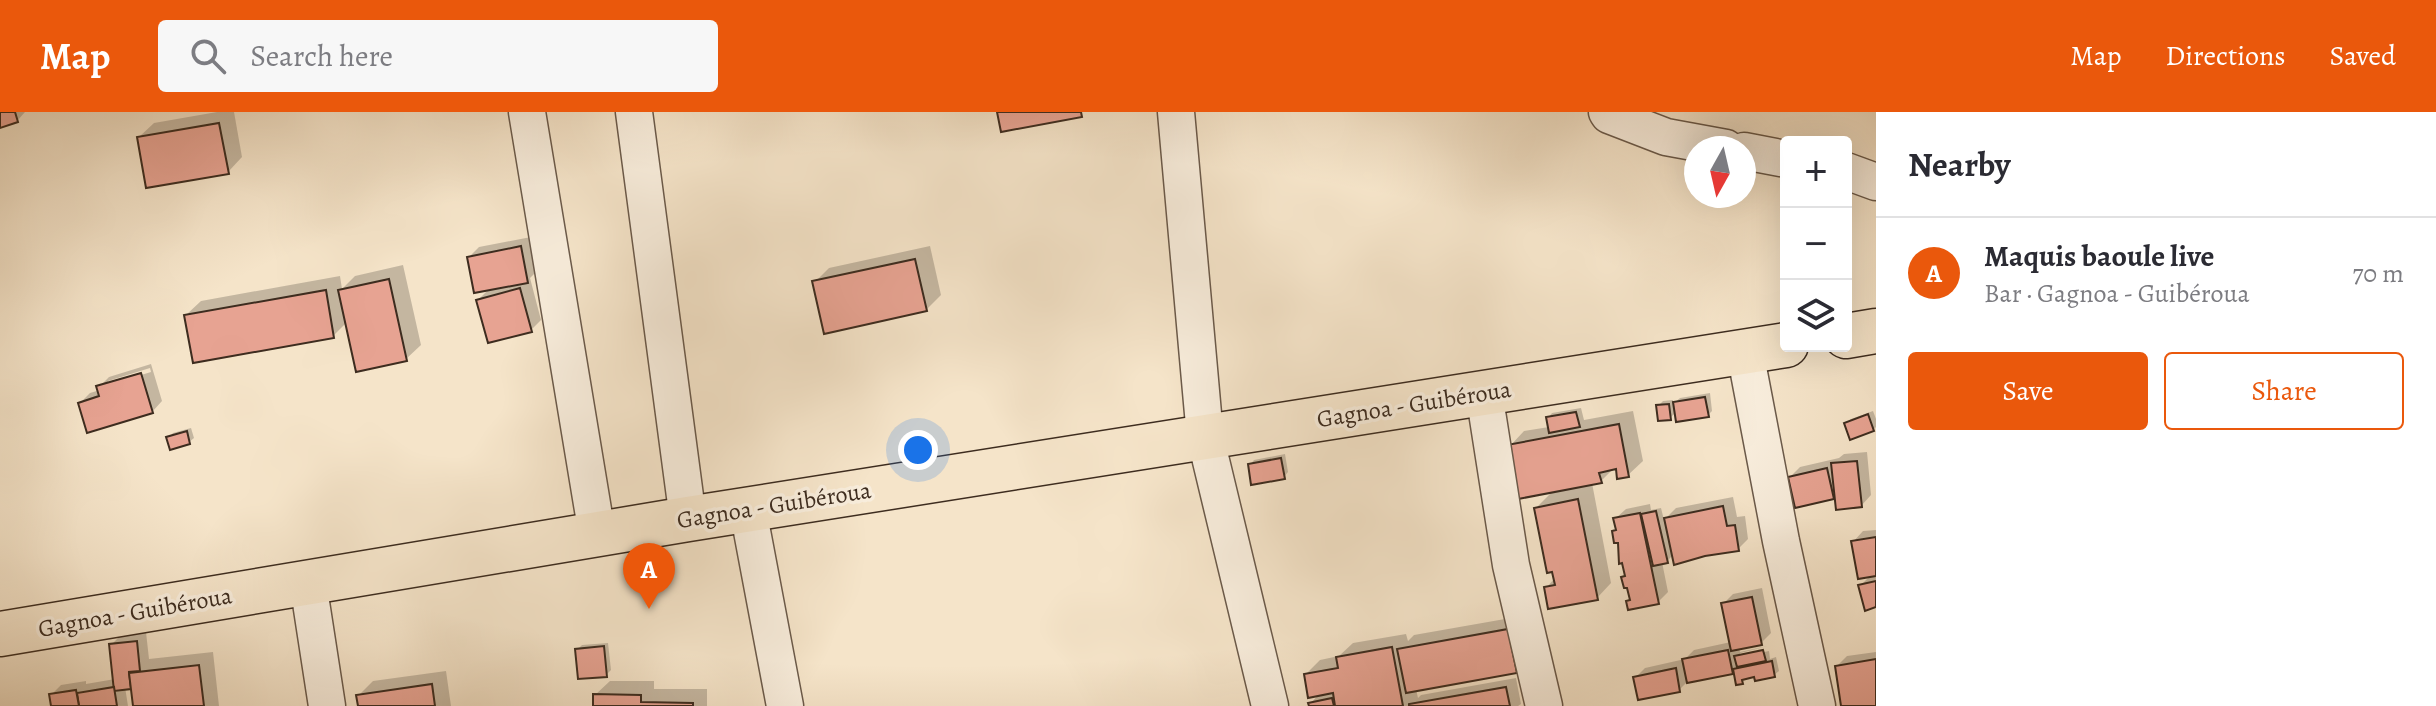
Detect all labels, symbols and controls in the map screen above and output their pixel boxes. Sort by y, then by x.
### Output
search box [158,20,718,92]
text: Map [40,30,110,82]
icon: search [186,34,230,78]
text: Search here [250,36,393,76]
text: Map [2070,37,2121,75]
text: Directions [2165,37,2286,75]
text: Saved [2330,37,2396,75]
north arrow [1684,136,1756,208]
map controls [1780,136,1852,352]
button: + [1780,136,1852,208]
text: Nearby [1908,141,2011,188]
button: − [1780,208,1852,280]
text: Maquis baoule live [1984,236,2214,276]
text: A [1926,256,1942,291]
text: 70 m [2352,256,2404,291]
text: Bar · Gagnoa - Guibéroua [1984,276,2250,311]
button: layers [1780,280,1852,352]
button: Save [1908,352,2148,430]
button: Share [2164,352,2404,430]
street label: Gagnoa - Guibéroua [1315,373,1514,435]
your location [898,430,938,470]
street label: Gagnoa - Guibéroua [675,474,874,536]
pin: A [623,543,675,609]
street label: Gagnoa - Guibéroua [36,579,235,645]

